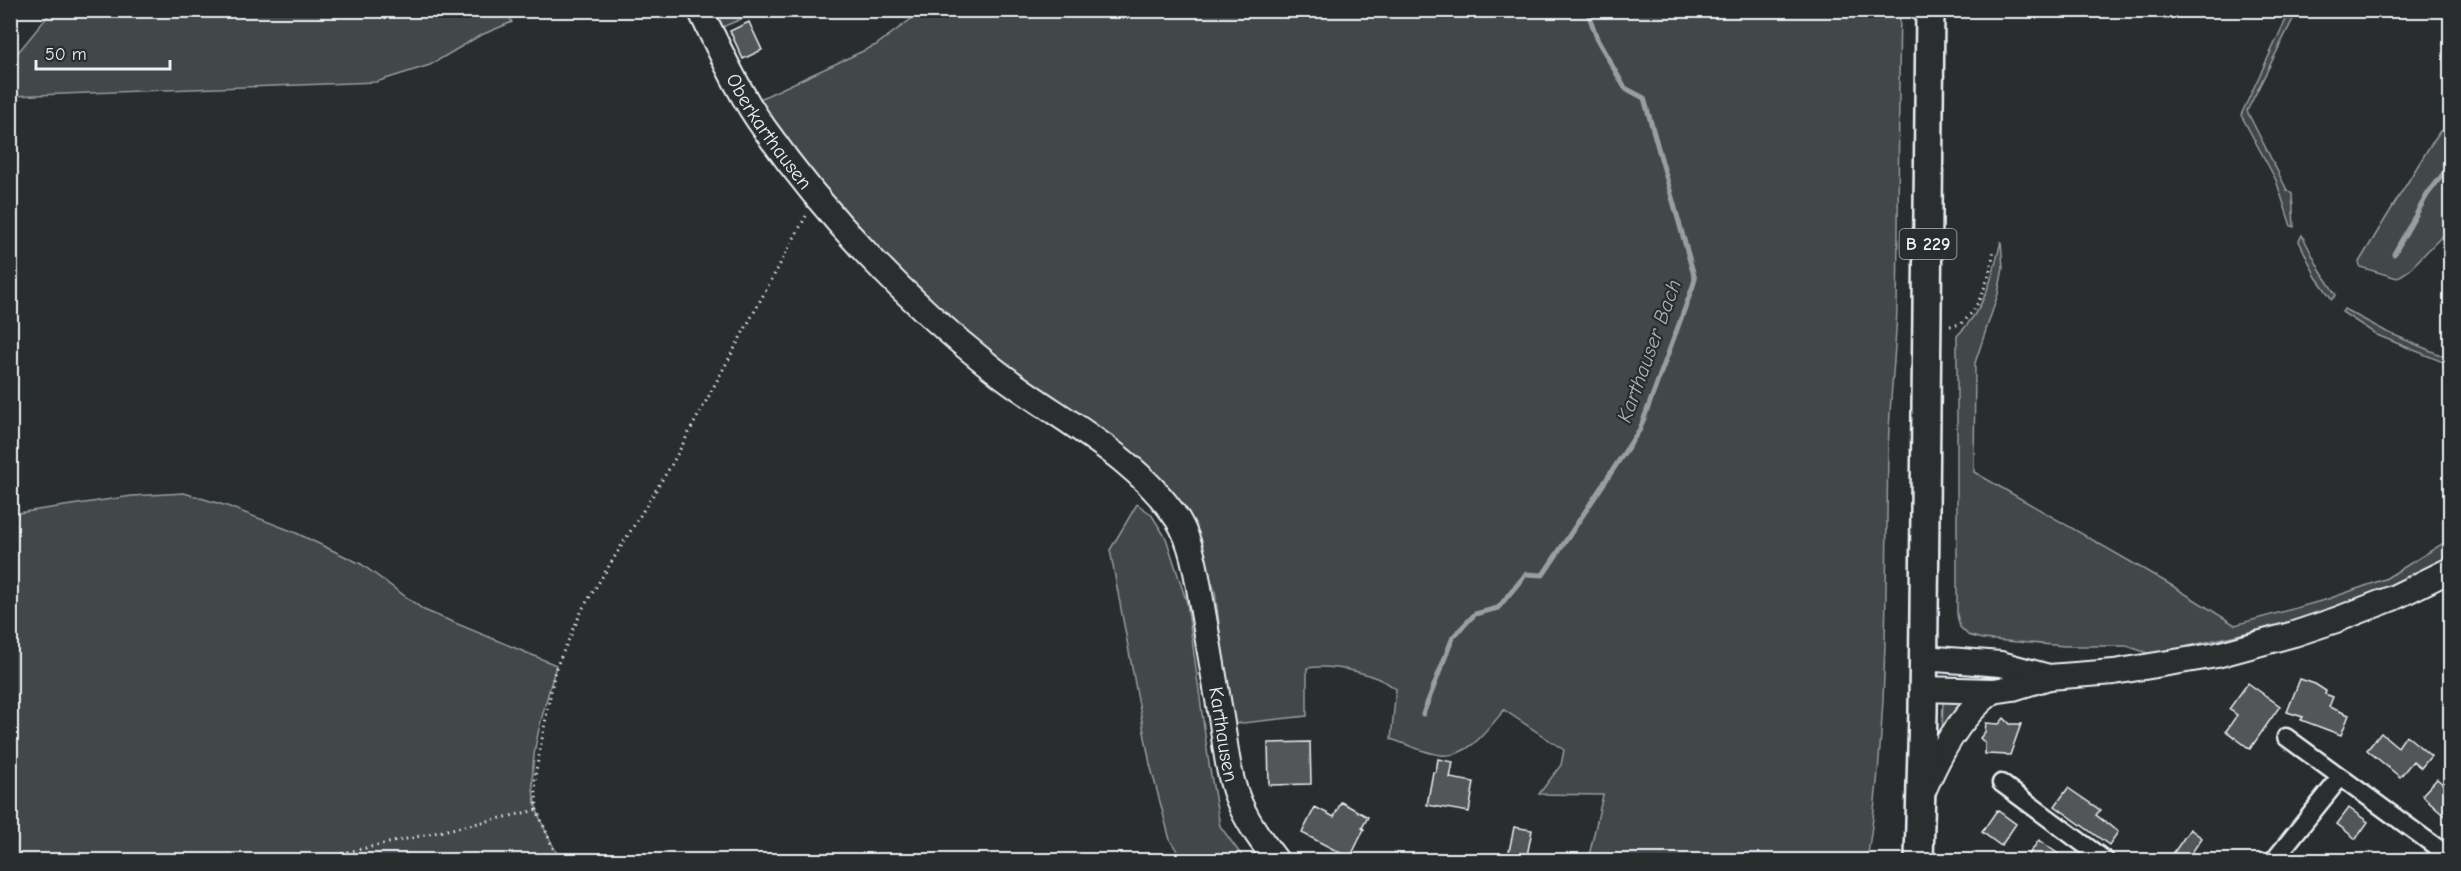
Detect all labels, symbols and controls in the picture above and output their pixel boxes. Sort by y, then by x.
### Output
scale bar [36,33,170,71]
text: 50 m [45,44,87,65]
street label: Oberkarthausen [721,70,817,194]
road number: B 229 [1900,229,1956,259]
water label: Karthauser Bach [1612,276,1686,426]
street label: Karthausen [1204,685,1243,784]

